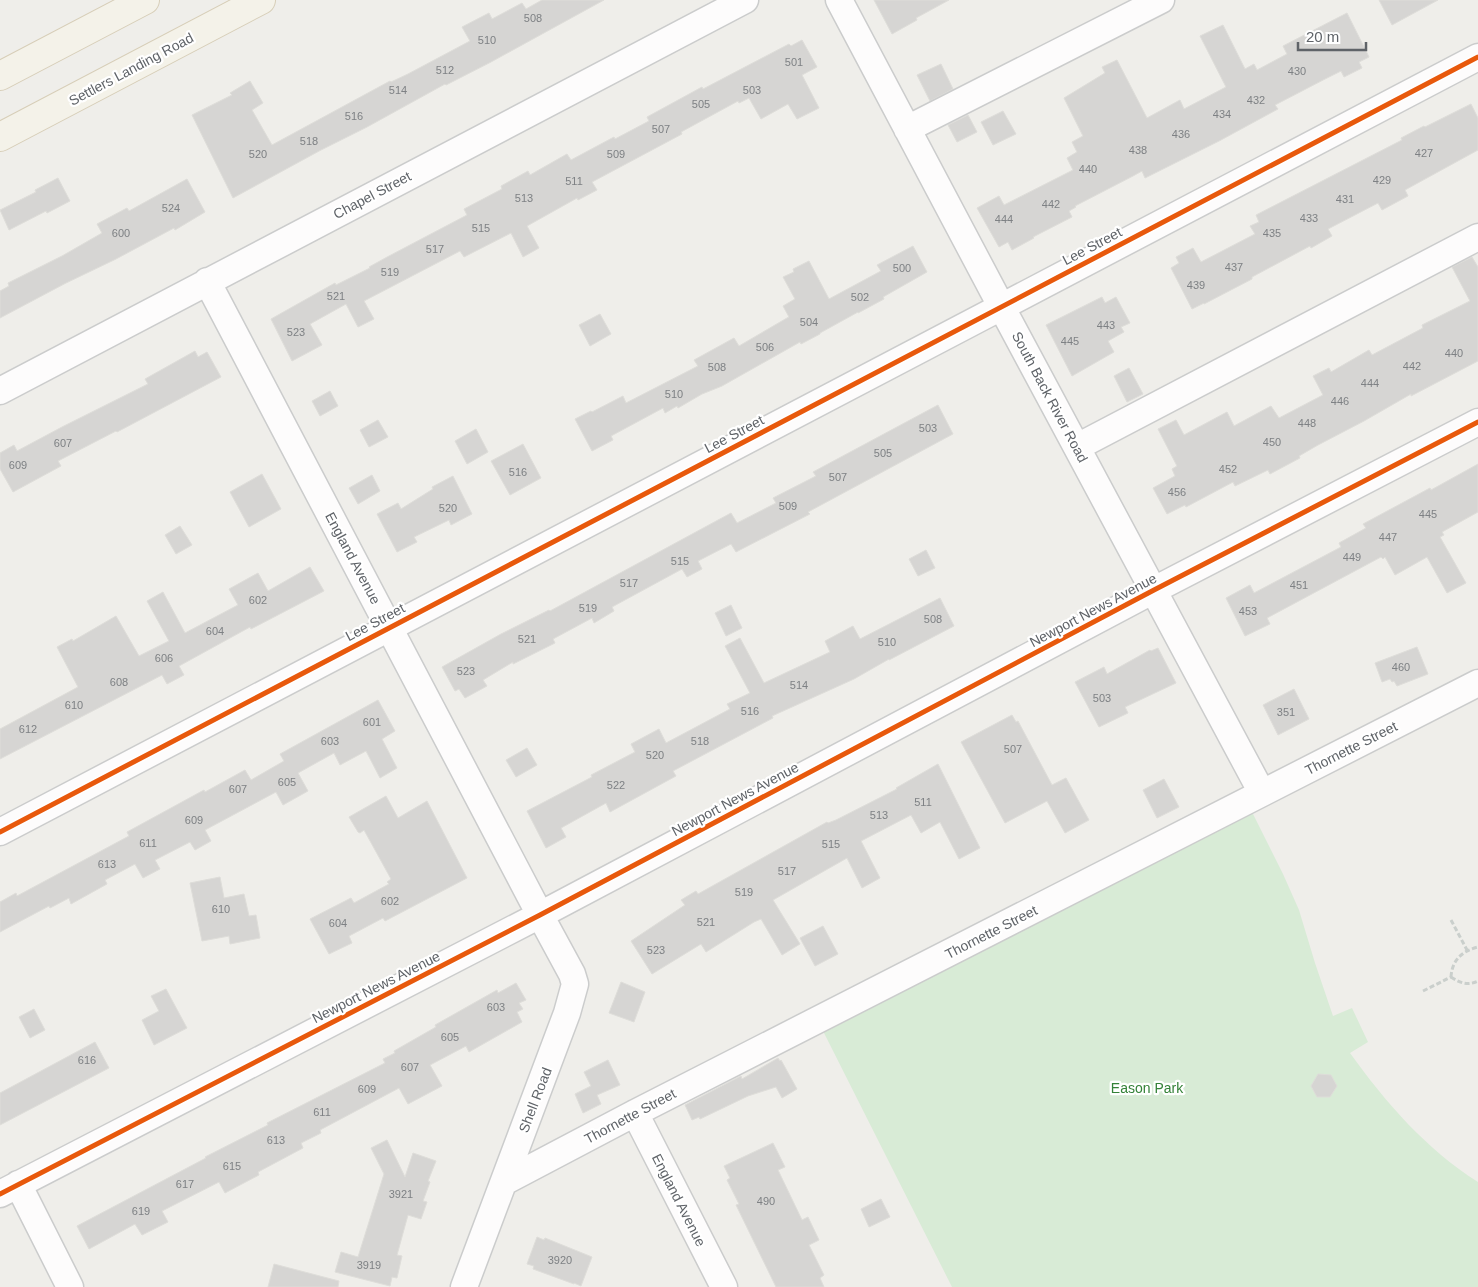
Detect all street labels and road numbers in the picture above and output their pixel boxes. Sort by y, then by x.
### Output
street label: Settlers Landing Road [66,29,196,109]
street label: Chapel Street [330,168,414,222]
street label: Lee Street [1060,224,1124,268]
street label: South Back River Road [1009,329,1091,465]
street label: Lee Street [702,412,766,456]
street label: England Avenue [322,509,384,607]
street label: Newport News Avenue [1027,570,1159,650]
street label: Lee Street [343,600,407,644]
street label: Thornette Street [1302,718,1400,778]
street label: Newport News Avenue [669,759,801,839]
street label: Thornette Street [942,902,1040,962]
street label: Newport News Avenue [309,948,443,1026]
street label: Shell Road [515,1065,555,1135]
street label: Thornette Street [582,1085,679,1147]
street label: England Avenue [649,1151,709,1249]

